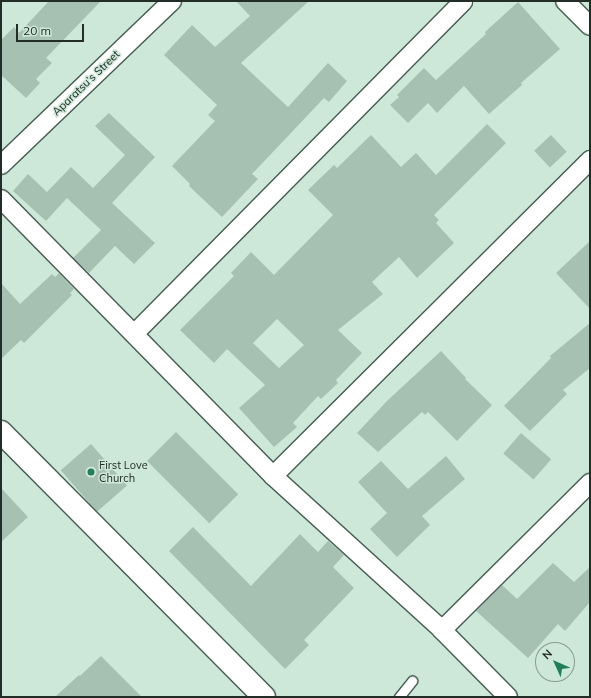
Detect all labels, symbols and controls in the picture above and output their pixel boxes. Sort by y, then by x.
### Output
scale bar [18,16,86,42]
text: 20 m [23,23,51,38]
street label: Aparatsu’s Street [50,48,122,118]
place label: First Love Church [99,459,148,485]
marker: First Love Church [86,467,96,477]
north arrow [535,642,575,682]
text: N [539,646,555,662]

